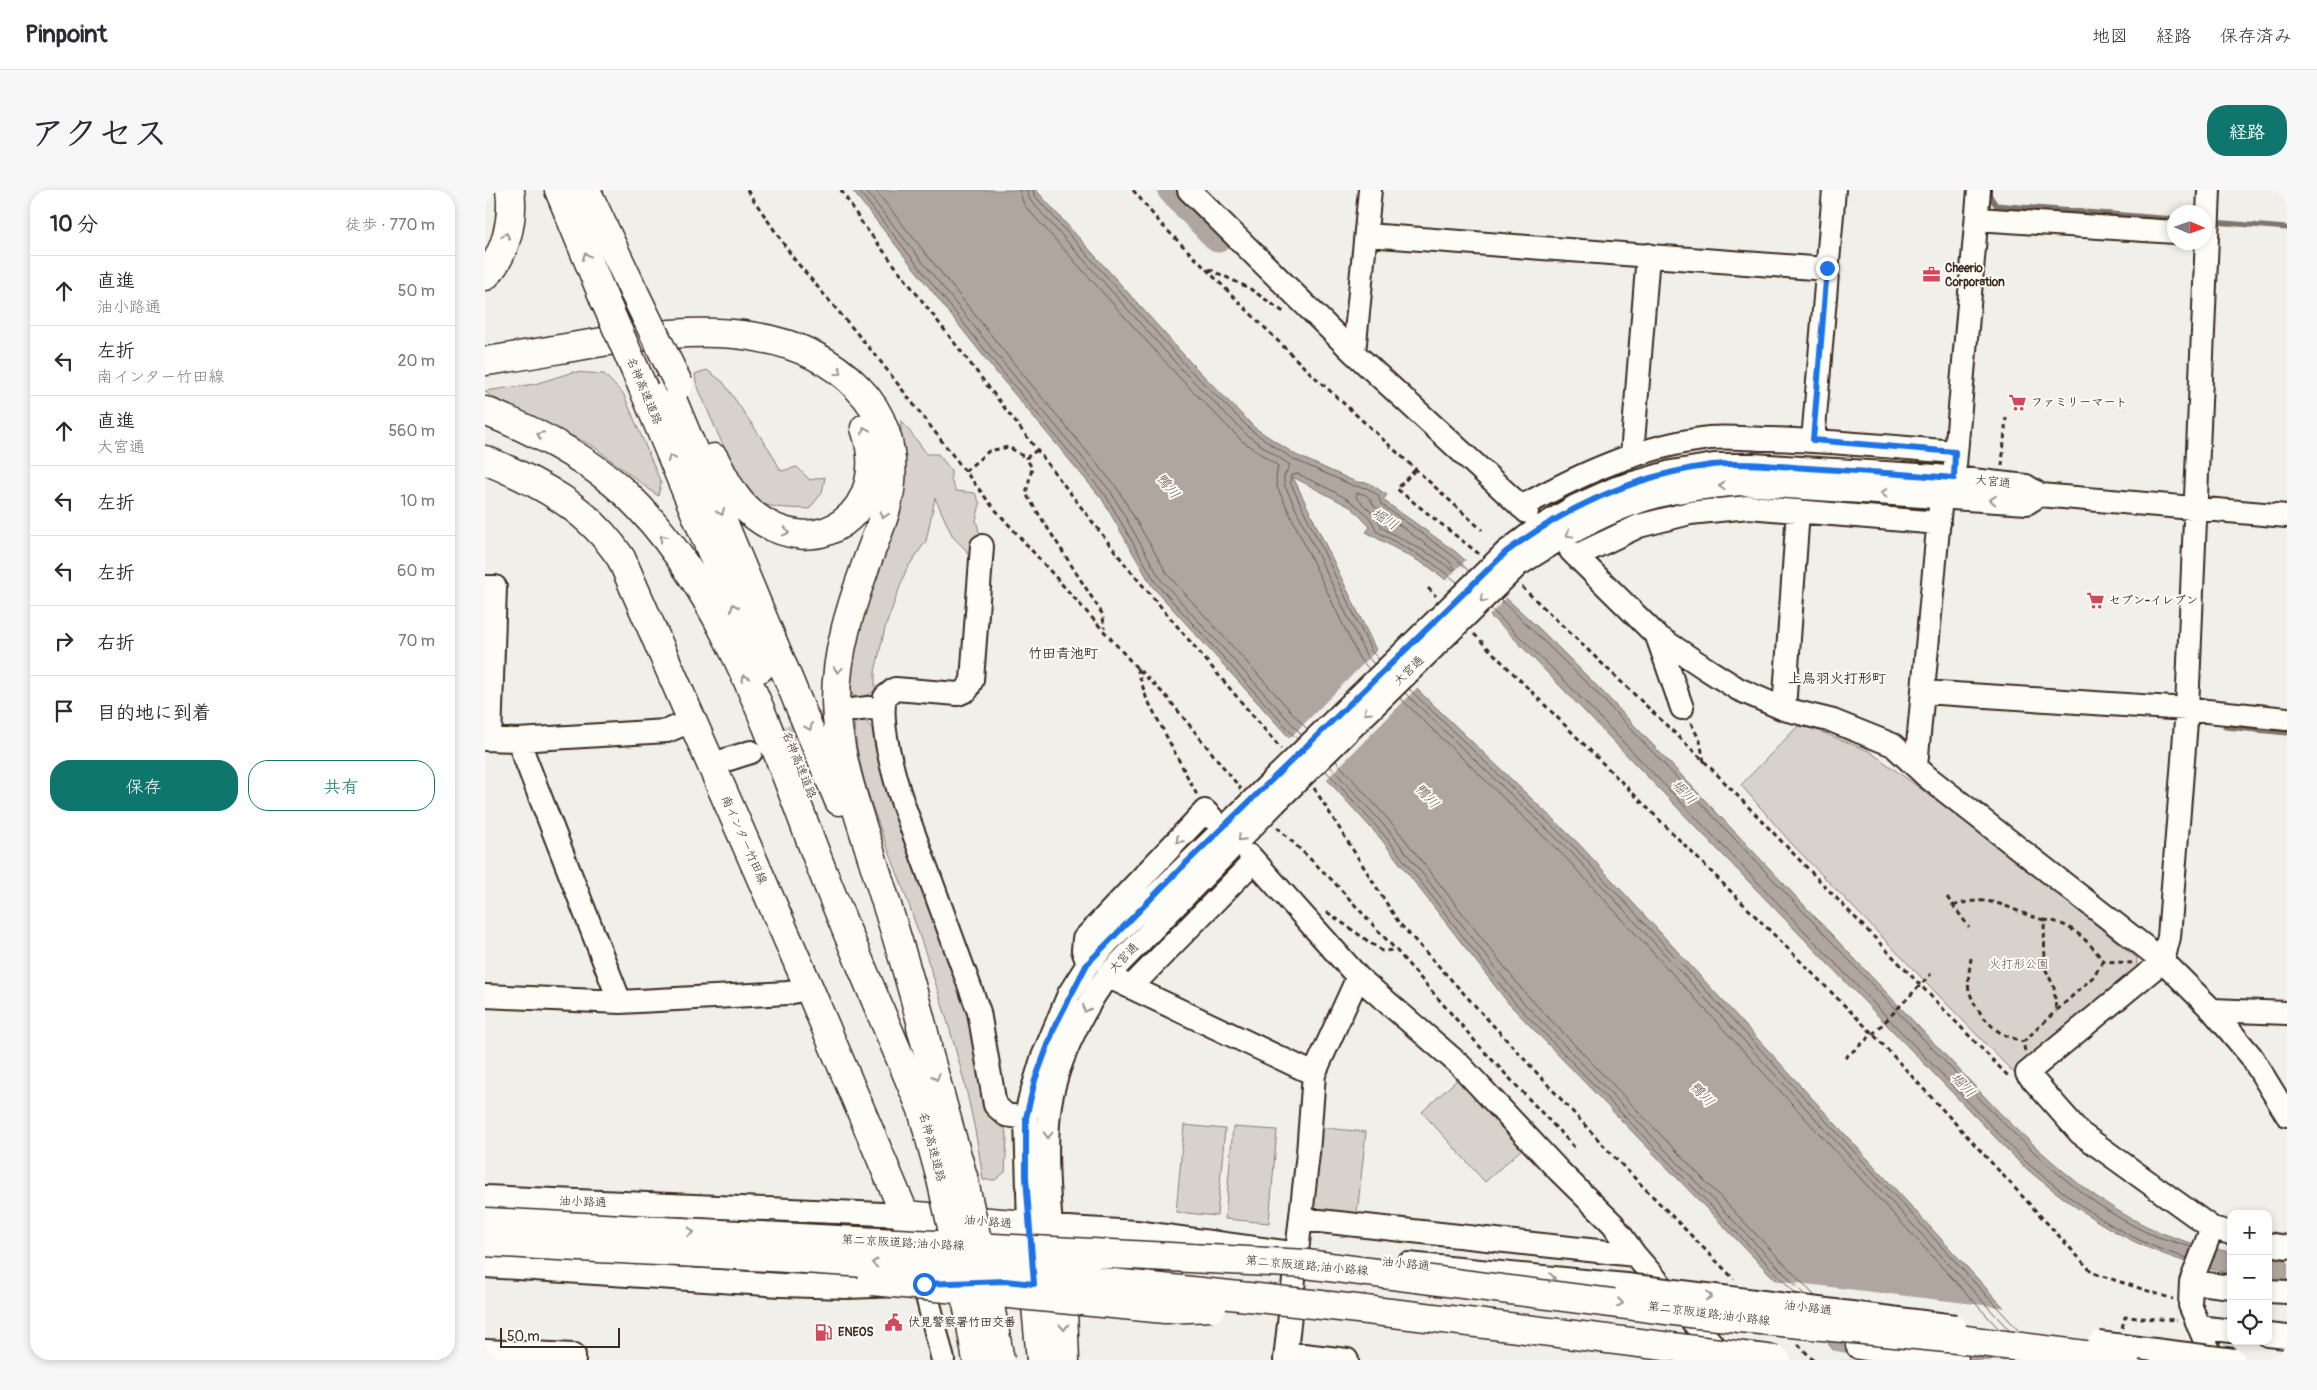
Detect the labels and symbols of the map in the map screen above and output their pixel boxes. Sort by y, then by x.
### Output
north arrow [2167,205,2212,250]
one-way arrow [501,232,511,240]
one-way arrow [582,252,593,261]
route end [1816,257,1839,280]
place label: Cheerio Corporation [1945,261,2005,290]
office icon: Cheerio Corporation [1921,265,1941,285]
street label: 名神高速道路 [623,355,665,427]
one-way arrow [833,366,842,374]
supermarket icon: ファミリーマート [2007,392,2027,412]
place label: ファミリーマート [2031,395,2127,410]
one-way arrow [861,426,871,435]
one-way arrow [536,431,545,441]
one-way arrow [667,454,677,462]
water label: 鴨川 [1153,470,1183,502]
street label: 大宮通 [1974,473,2012,491]
one-way arrow [1718,480,1726,491]
one-way arrow [1880,488,1888,499]
one-way arrow [1989,495,1997,506]
water label: 堀川 [1369,504,1401,534]
one-way arrow [714,507,725,516]
one-way arrow [879,510,889,519]
one-way arrow [782,526,790,536]
one-way arrow [1565,528,1574,538]
one-way arrow [661,535,669,544]
supermarket icon: セブン-イレブン [2085,590,2105,610]
one-way arrow [1480,593,1489,602]
place label: セブン-イレブン [2109,593,2198,608]
one-way arrow [730,603,741,612]
district label: 竹田青池町 [1028,645,1098,662]
street label: 大宮通 [1391,653,1427,689]
one-way arrow [833,667,844,675]
district label: 上鳥羽火打形町 [1788,670,1886,687]
one-way arrow [740,674,751,683]
one-way arrow [1363,706,1372,715]
one-way arrow [803,722,813,731]
street label: 名神高速道路 [779,729,819,801]
water label: 堀川 [1668,776,1700,808]
water label: 鴨川 [1411,780,1443,812]
street label: 南インター竹田線 [718,793,770,887]
one-way arrow [1238,832,1247,841]
one-way arrow [1176,834,1185,843]
street label: 大宮通 [1106,940,1142,976]
park label: 火打形公園 [1989,957,2049,972]
one-way arrow [1082,1004,1092,1013]
water label: 堀川 [1947,1069,1979,1101]
one-way arrow [931,1072,941,1080]
water label: 鴨川 [1686,1078,1718,1110]
street label: 名神高速道路 [915,1110,949,1184]
one-way arrow [1043,1132,1053,1139]
street label: 油小路通 [559,1194,607,1210]
street label: 油小路通 [963,1212,1013,1232]
one-way arrow [688,1227,695,1237]
street label: 第二京阪道路;油小路線 [841,1232,965,1254]
street label: 第二京阪道路;油小路線 [1245,1253,1369,1279]
street label: 油小路通 [1381,1254,1431,1274]
one-way arrow [870,1258,878,1269]
one-way arrow [1548,1272,1556,1283]
route start [913,1273,936,1296]
one-way arrow [1706,1290,1714,1301]
one-way arrow [1617,1297,1625,1308]
street label: 油小路通 [1783,1298,1833,1318]
street label: 第二京阪道路;油小路線 [1647,1299,1771,1329]
public building icon: 伏見警察署竹田交番 [884,1312,904,1332]
place label: 伏見警察署竹田交番 [908,1315,1016,1330]
fuel station icon: ENEOS [814,1322,834,1342]
one-way arrow [1059,1324,1069,1331]
scale bar [500,1325,620,1348]
place label: ENEOS [838,1325,873,1340]

